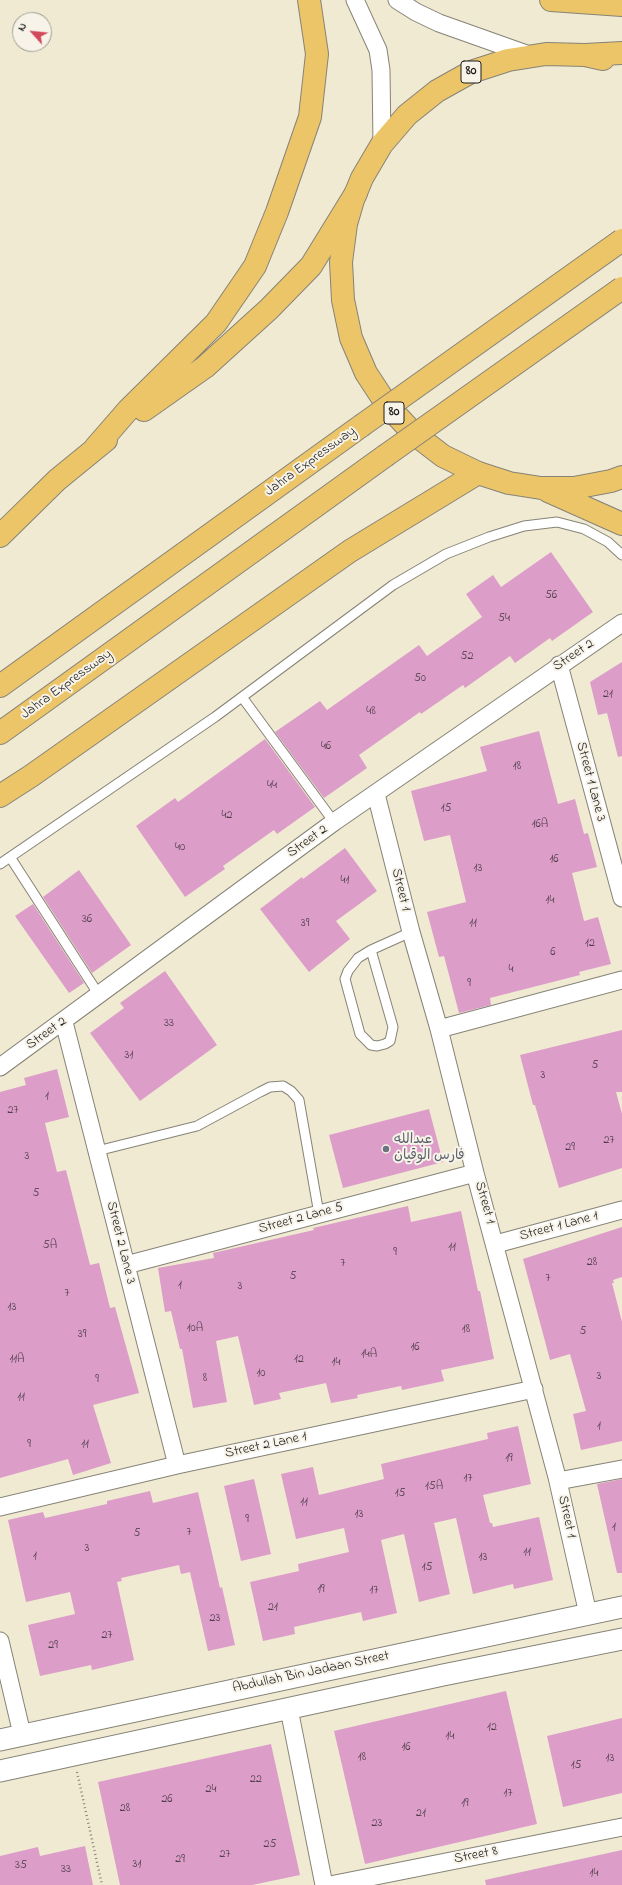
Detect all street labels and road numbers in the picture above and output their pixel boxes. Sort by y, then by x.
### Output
road number: 80 [461,61,481,83]
road number: 80 [384,402,404,424]
street label: Jahra Expressway [262,423,360,501]
street label: Street 2 [550,636,598,676]
street label: Jahra Expressway [18,646,116,724]
street label: Street 1 Lane 3 [571,740,609,824]
street label: Street 2 [285,822,331,862]
street label: Street 1 [387,867,413,913]
street label: Street 2 [24,1014,70,1054]
street label: Street 1 [470,1180,498,1226]
street label: Street 2 Lane 3 [102,1200,138,1286]
street label: Street 2 Lane 5 [257,1200,345,1238]
street label: Street 1 Lane 1 [518,1208,600,1246]
street label: Street 2 Lane 1 [224,1429,308,1463]
street label: Street 1 [553,1494,579,1540]
street label: Abdullah Bin Jadaan Street [231,1648,391,1698]
street label: Street 8 [453,1844,499,1868]

